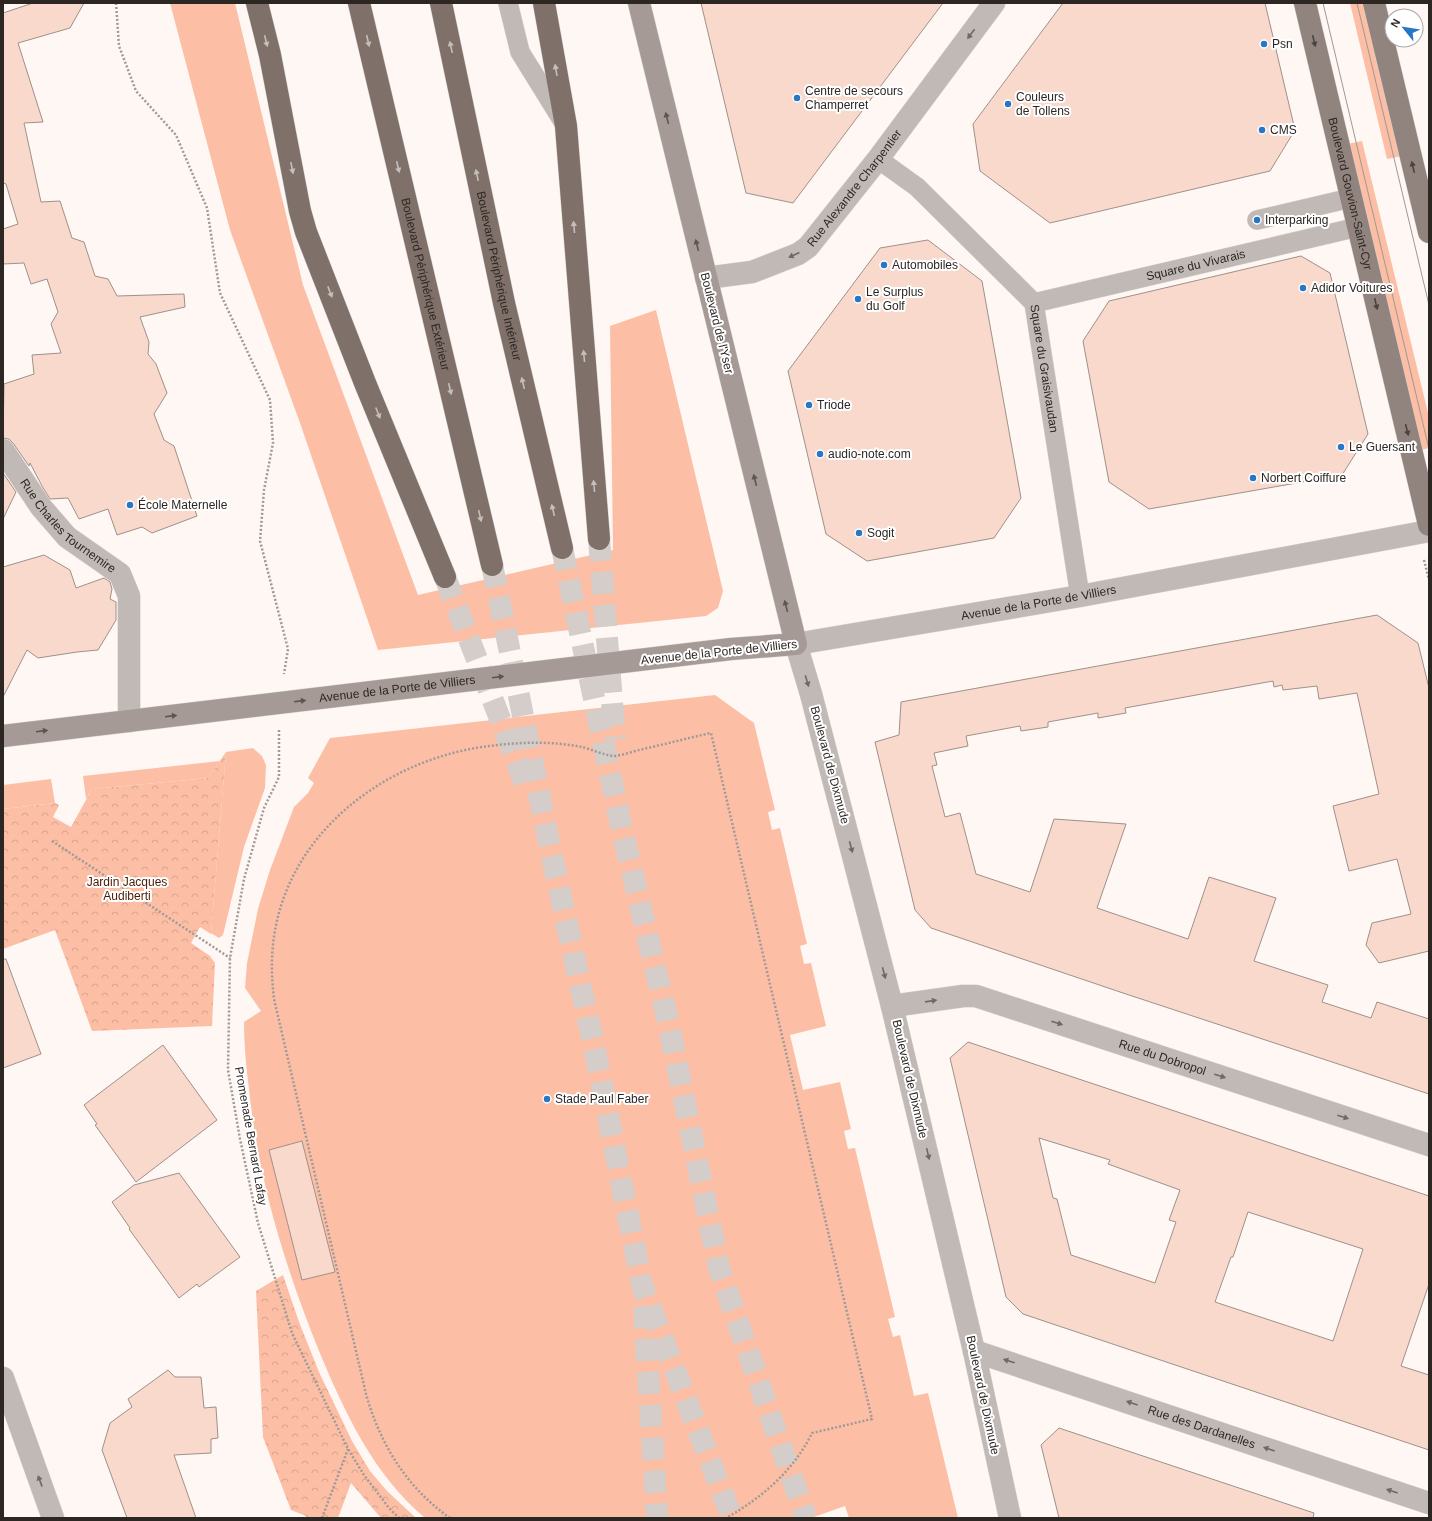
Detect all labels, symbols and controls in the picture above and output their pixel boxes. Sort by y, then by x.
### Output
north arrow [1384,8,1424,48]
text: N [1388,17,1403,29]
one-way arrow [967,29,975,40]
one-way arrow [263,35,269,47]
one-way arrow [365,35,371,47]
one-way arrow [1311,35,1317,47]
place label: Psn [1272,37,1293,51]
marker: Psn [1259,39,1269,49]
one-way arrow [447,41,453,53]
one-way arrow [553,64,559,76]
place label: Centre de secours Champerret [805,84,903,112]
place label: Couleurs de Tollens [1016,90,1070,118]
marker: Centre de secours Champerret [792,93,802,103]
marker: Couleurs de Tollens [1003,99,1013,109]
one-way arrow [663,112,669,124]
street label: Boulevard Gouvion-Saint-Cyr [1325,116,1375,271]
place label: CMS [1270,123,1297,137]
marker: CMS [1257,125,1267,135]
street label: Rue Alexandre Charpentier [804,127,905,249]
one-way arrow [395,161,401,174]
one-way arrow [1410,161,1416,173]
one-way arrow [289,162,295,174]
one-way arrow [474,168,480,181]
street label: Boulevard Périphérique Intérieur [474,190,524,362]
street label: Boulevard Périphérique Extérieur [398,196,453,372]
place label: Interparking [1265,213,1328,227]
marker: Interparking [1252,215,1262,225]
one-way arrow [570,221,577,233]
one-way arrow [694,238,700,251]
street label: Square du Vivarais [1145,247,1247,283]
one-way arrow [788,252,800,258]
place label: Automobiles [892,258,958,272]
marker: Automobiles [879,260,889,270]
street label: Boulevard de l'Yser [698,271,736,375]
place label: Adidor Voitures [1311,281,1392,295]
marker: Adidor Voitures [1298,283,1308,293]
place label: Le Surplus du Golf [866,285,923,313]
one-way arrow [327,287,333,299]
marker: Le Surplus du Golf [853,294,863,304]
one-way arrow [1374,297,1380,310]
street label: Square du Graisivaudan [1027,303,1061,434]
one-way arrow [581,350,588,363]
one-way arrow [520,377,526,390]
one-way arrow [447,384,453,396]
place label: Triode [817,398,851,412]
marker: Triode [804,400,814,410]
one-way arrow [375,408,381,420]
one-way arrow [1404,424,1410,436]
place label: Le Guersant [1349,440,1416,454]
marker: Le Guersant [1336,442,1346,452]
place label: audio-note.com [828,447,911,461]
marker: audio-note.com [815,449,825,459]
place label: Norbert Coiffure [1261,471,1346,485]
one-way arrow [752,473,758,485]
marker: Norbert Coiffure [1248,473,1258,483]
street label: Rue Charles Tournemire [17,476,119,576]
one-way arrow [591,480,598,492]
place label: École Maternelle [138,497,228,512]
marker: École Maternelle [125,500,135,510]
one-way arrow [550,504,556,516]
one-way arrow [477,510,483,522]
place label: Sogit [867,526,895,540]
marker: Sogit [854,528,864,538]
street label: Avenue de la Porte de Villiers [960,582,1117,623]
one-way arrow [783,600,789,612]
street label: Avenue de la Porte de Villiers [640,637,798,667]
street label: Avenue de la Porte de Villiers [318,673,476,705]
one-way arrow [492,674,505,680]
one-way arrow [804,675,810,687]
one-way arrow [294,698,306,704]
street label: Boulevard de Dixmude [808,705,853,826]
one-way arrow [165,713,177,719]
one-way arrow [36,728,48,735]
one-way arrow [848,841,854,853]
park label: Jardin Jacques Audiberti [87,875,167,903]
one-way arrow [881,967,887,979]
one-way arrow [925,997,937,1004]
street label: Boulevard de Dixmude [890,1018,931,1140]
one-way arrow [1051,1020,1063,1026]
street label: Rue du Dobropol [1117,1036,1208,1078]
street label: Promenade Bernard Lafay [232,1065,270,1207]
one-way arrow [1214,1074,1226,1080]
place label: Stade Paul Faber [555,1092,648,1106]
marker: Stade Paul Faber [542,1094,552,1104]
one-way arrow [1338,1114,1350,1120]
one-way arrow [925,1148,931,1160]
street label: Boulevard de Dixmude [964,1334,1003,1456]
one-way arrow [1003,1358,1015,1364]
one-way arrow [1126,1400,1138,1406]
street label: Rue des Dardanelles [1146,1403,1257,1451]
one-way arrow [1263,1446,1275,1452]
one-way arrow [36,1475,42,1487]
one-way arrow [1386,1487,1398,1493]

